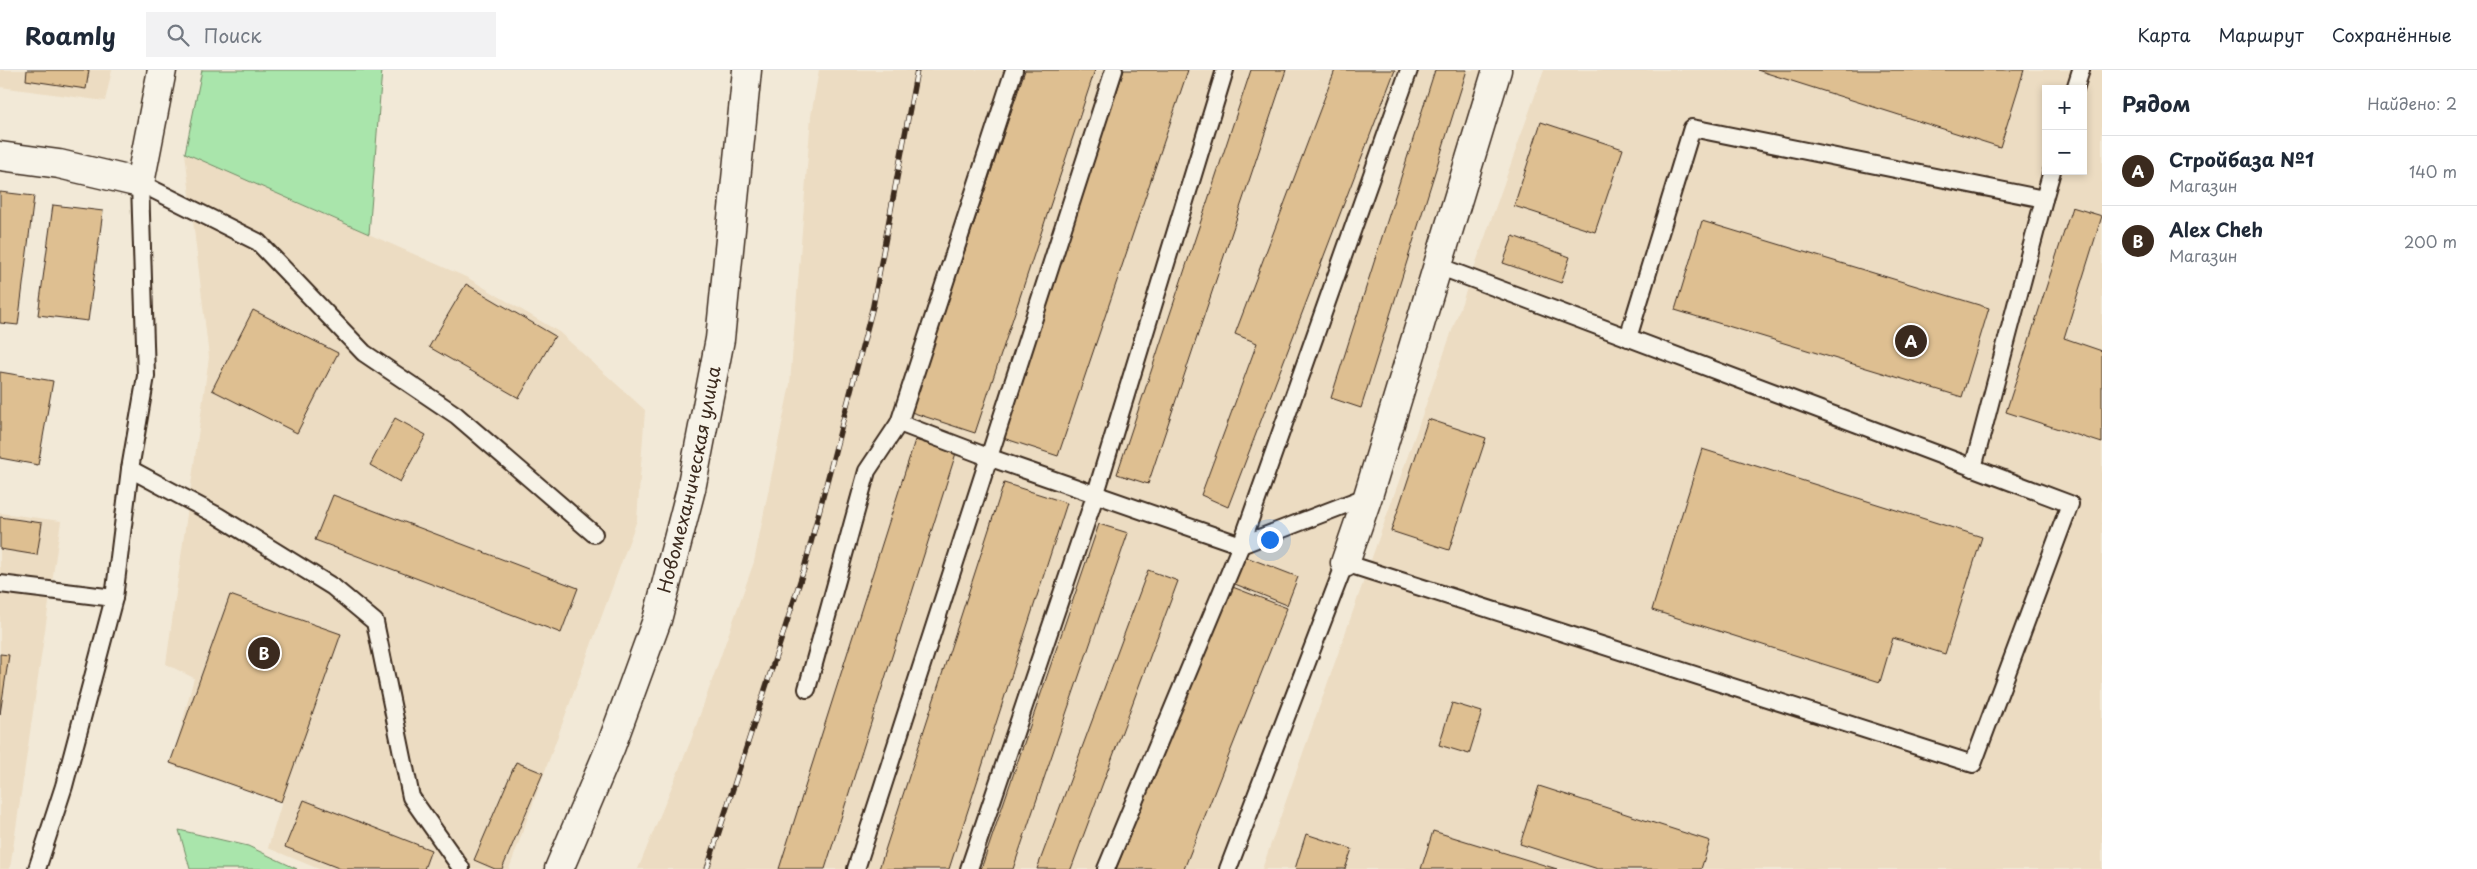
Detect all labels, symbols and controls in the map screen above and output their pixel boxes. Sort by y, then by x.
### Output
search box [146,12,496,57]
text: Roamly [25,17,116,53]
icon: search [164,21,192,49]
text: Поиск [204,21,261,49]
text: Карта [2138,21,2190,48]
text: Маршрут [2218,21,2304,48]
text: Сохранённые [2332,21,2452,48]
map controls [2042,85,2087,175]
button: + [2042,85,2087,130]
text: Рядом [2122,87,2190,119]
text: Найдено: 2 [2367,91,2457,115]
button: − [2042,130,2087,175]
text: Стройбаза №1 [2169,145,2314,173]
text: A [2132,159,2144,183]
text: 140 m [2409,159,2457,183]
text: Магазин [2169,173,2238,197]
text: Alex Cheh [2169,215,2263,243]
text: B [2133,229,2143,253]
text: 200 m [2404,229,2457,253]
text: Магазин [2169,243,2238,267]
pin: A [1895,322,1927,360]
street label: Новомеханическая улица [650,363,727,596]
your location [1257,527,1283,553]
pin: B [248,634,280,672]

